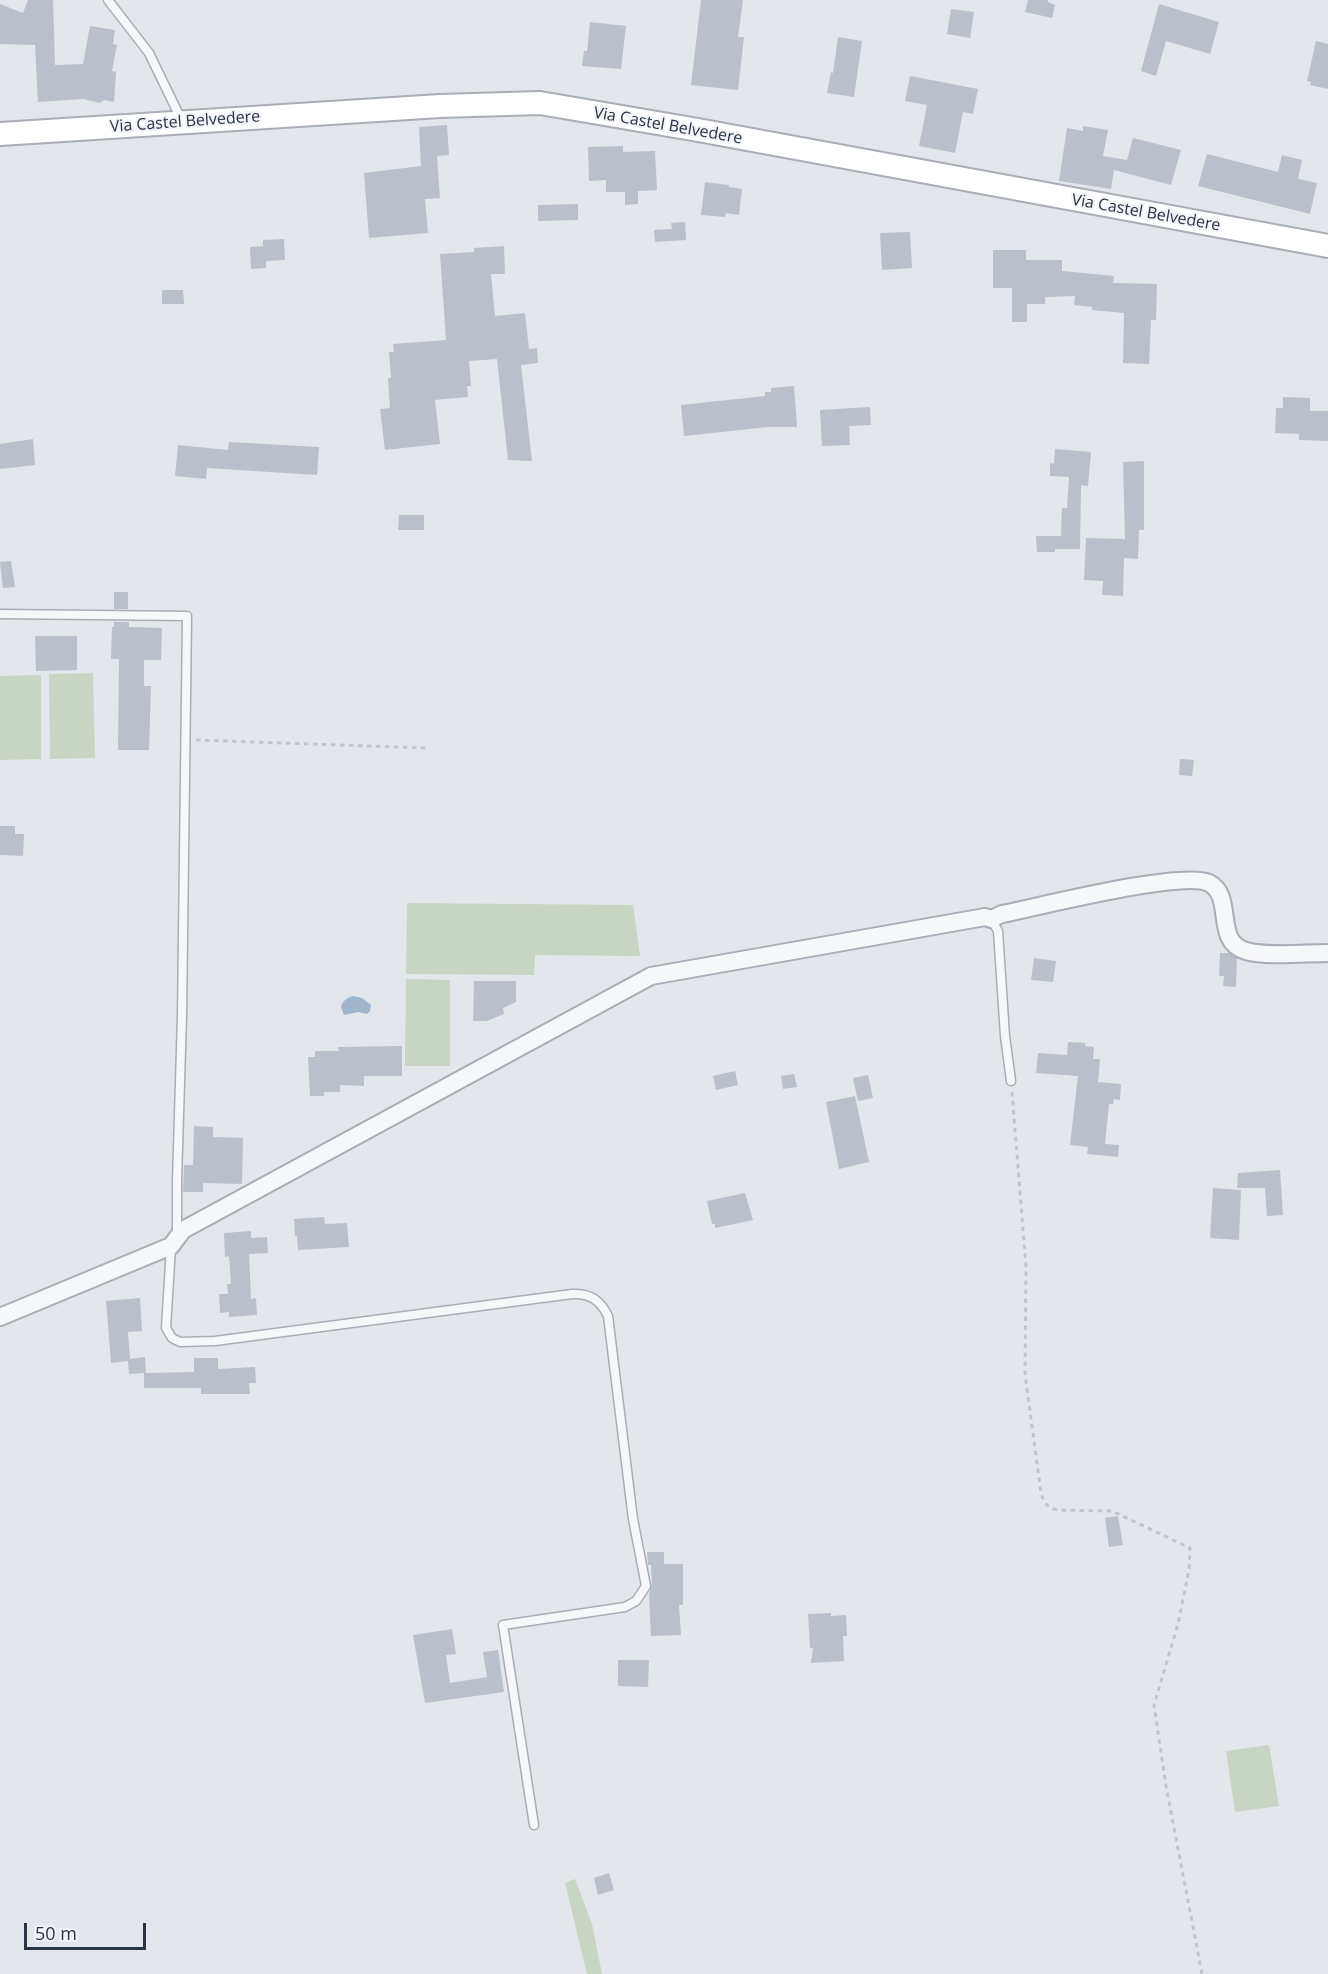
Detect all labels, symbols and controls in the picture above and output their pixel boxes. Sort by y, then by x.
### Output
street label: Via Castel Belvedere [592,103,744,149]
street label: Via Castel Belvedere [109,107,261,137]
street label: Via Castel Belvedere [1070,190,1222,236]
scale bar [27,1911,148,1949]
text: 50 m [35,1921,77,1945]

